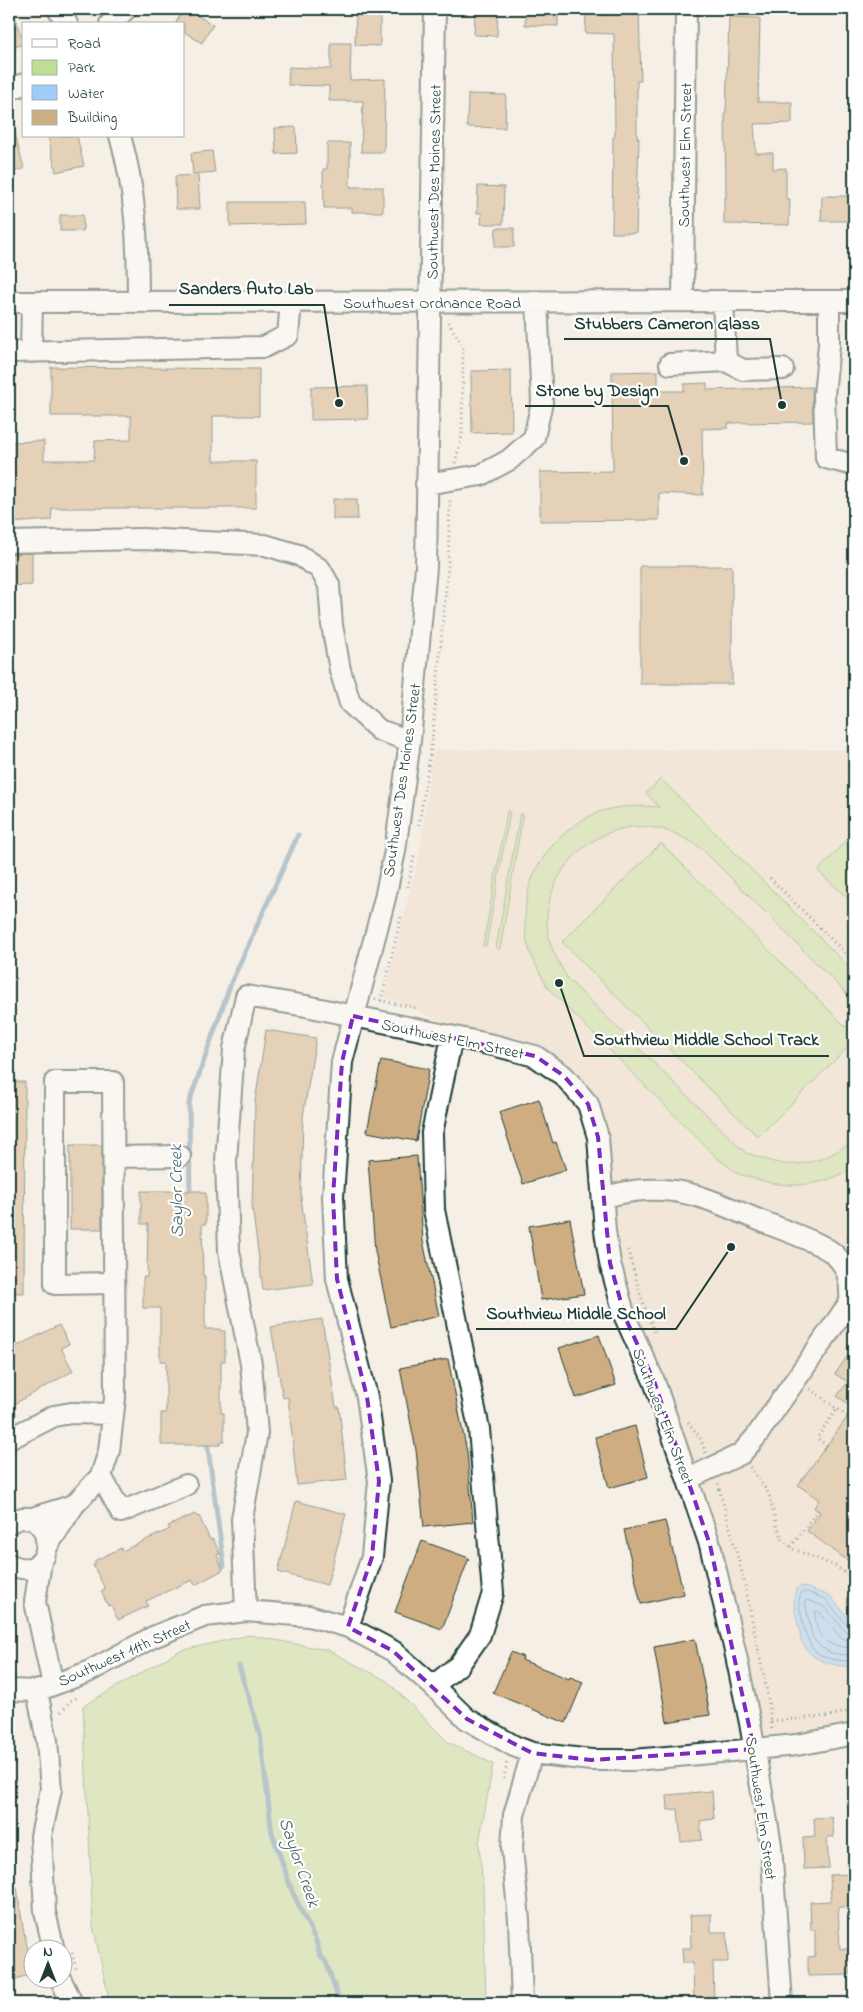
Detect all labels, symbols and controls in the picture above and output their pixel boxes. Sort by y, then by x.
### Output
legend [22,22,185,138]
text: Road [68,33,101,55]
text: Park [68,57,96,79]
street label: Southwest Elm Street [673,82,699,228]
text: Water [68,83,104,105]
street label: Southwest Des Moines Street [421,84,449,280]
text: Building [67,107,117,130]
callout: Sanders Auto Lab [169,272,324,305]
text: Sanders Auto Lab [179,277,314,303]
street label: Southwest Ordnance Road [343,292,521,316]
callout: Stubbers Cameron Glass [564,306,770,339]
text: Stubbers Cameron Glass [574,312,760,338]
callout: Stone by Design [525,373,668,406]
text: Stone by Design [535,379,659,406]
street label: Southwest Des Moines Street [378,681,429,879]
street label: Southwest Elm Street [379,1013,527,1067]
callout: Southview Middle School Track [584,1023,829,1056]
text: Southview Middle School Track [593,1028,820,1054]
water label: Saylor Creek [164,1143,192,1238]
callout: Southview Middle School [476,1296,676,1329]
text: Southview Middle School [486,1302,666,1328]
street label: Southwest Elm Street [625,1345,700,1489]
street label: Southwest 11th Street [54,1613,196,1694]
street label: Southwest Elm Street [738,1735,782,1882]
water label: Saylor Creek [271,1814,326,1912]
north arrow [22,1940,72,1990]
text: N [43,1942,53,1963]

